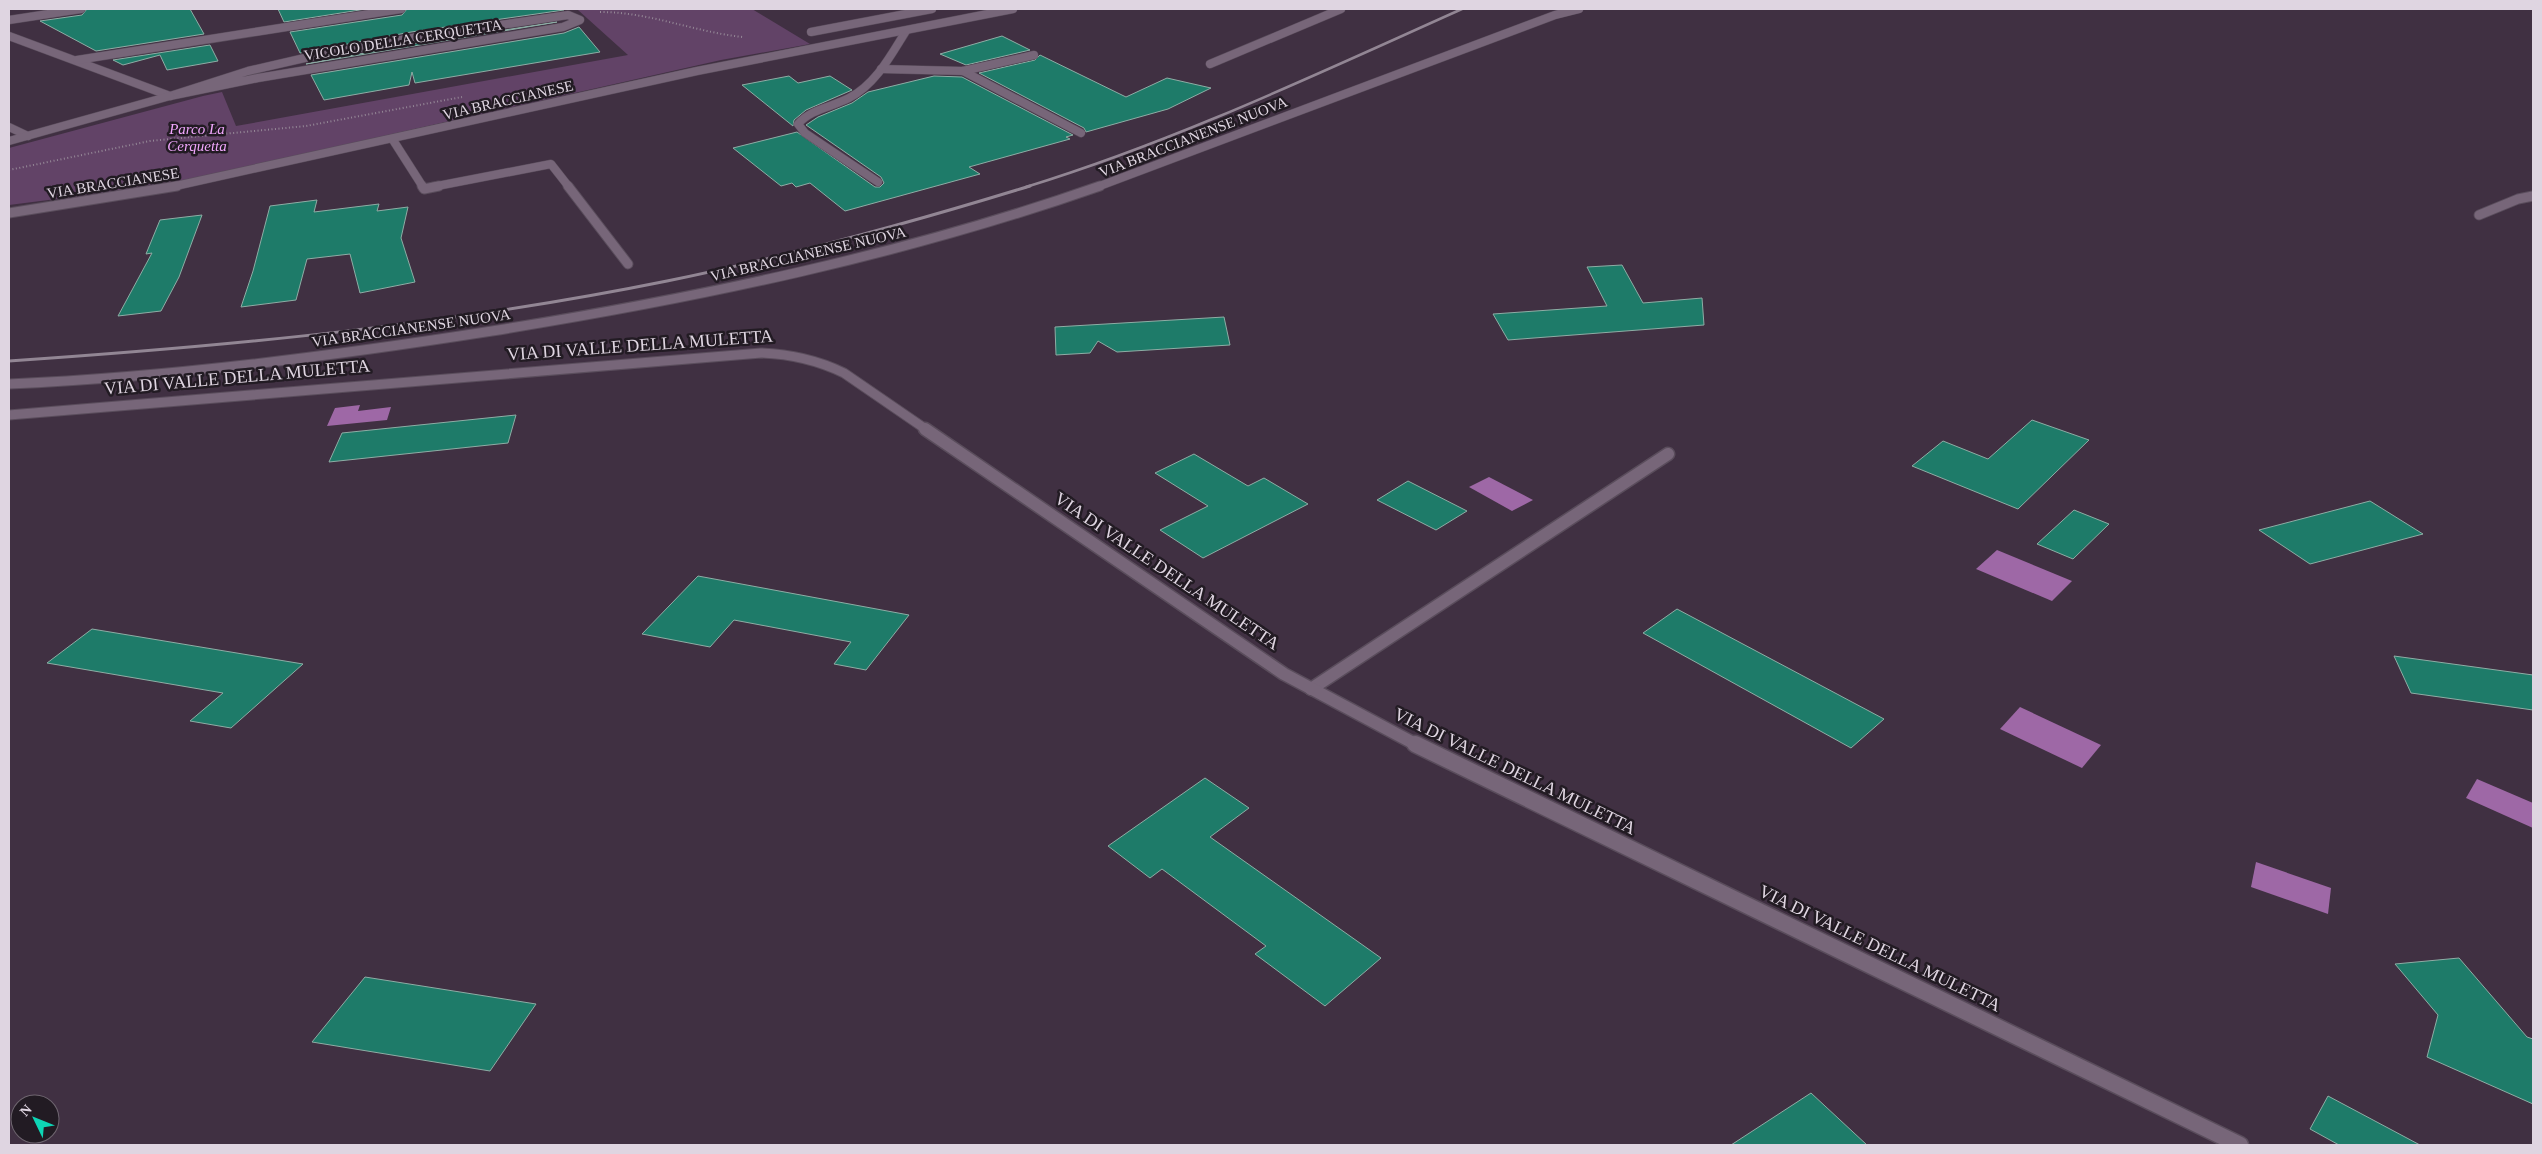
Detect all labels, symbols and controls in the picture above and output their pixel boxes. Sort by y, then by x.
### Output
street label: VICOLO DELLA CERQUETTA [303,16,503,64]
street label: VIA BRACCIANESE [441,77,575,123]
street label: VIA BRACCIANENSE NUOVA [1097,94,1290,180]
park label: Parco La Cerquetta [167,121,227,154]
street label: VIA BRACCIANESE [46,165,180,201]
street label: VIA BRACCIANENSE NUOVA [708,224,908,284]
street label: VIA BRACCIANENSE NUOVA [311,306,512,350]
street label: VIA DI VALLE DELLA MULETTA [506,326,774,364]
street label: VIA DI VALLE DELLA MULETTA [103,355,371,399]
street label: VIA DI VALLE DELLA MULETTA [1051,488,1283,654]
street label: VIA DI VALLE DELLA MULETTA [1391,704,1639,838]
street label: VIA DI VALLE DELLA MULETTA [1756,881,2004,1015]
north arrow [10,1094,60,1144]
text: N [17,1102,35,1119]

